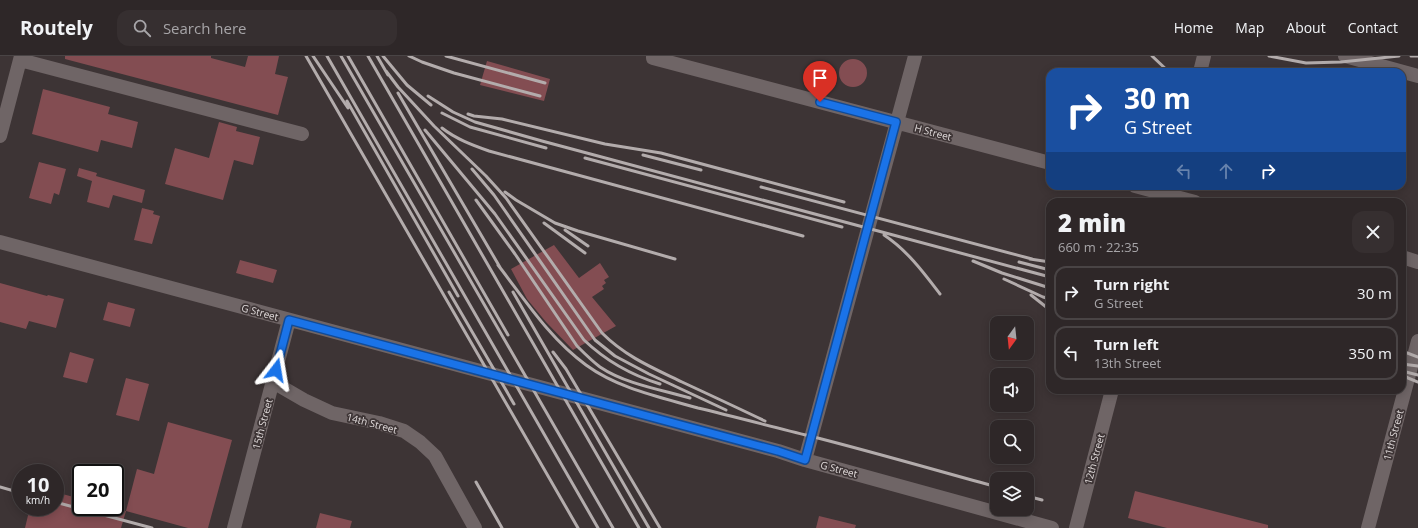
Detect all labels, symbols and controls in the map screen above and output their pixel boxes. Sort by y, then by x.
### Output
search box [117,10,397,46]
text: Routely [20,15,93,41]
icon: search [131,17,153,39]
text: Search here [163,18,246,38]
text: Home [1174,18,1213,37]
text: Map [1235,18,1264,37]
text: About [1286,18,1326,37]
text: Contact [1348,18,1398,37]
pin [803,61,837,102]
icon: arrive [809,67,831,89]
text: 30 m [1124,79,1191,117]
icon: right [1058,84,1110,136]
text: G Street [1124,115,1192,139]
street label: H Street [913,120,954,144]
icon: left [1173,160,1195,182]
icon: ahead [1215,160,1237,182]
icon: right [1257,160,1279,182]
text: 2 min [1058,206,1126,239]
button: close [1352,211,1394,253]
text: 660 m · 22:35 [1058,238,1139,256]
text: Turn right [1094,274,1169,294]
icon: right [1060,282,1082,304]
text: 30 m [1357,283,1392,303]
text: G Street [1094,294,1143,312]
street label: G Street [240,300,280,324]
north arrow [990,316,1034,360]
map controls [990,316,1034,516]
text: Turn left [1094,334,1159,354]
icon: left [1060,342,1082,364]
text: 350 m [1348,343,1392,363]
position arrow [255,349,297,391]
text: 13th Street [1094,354,1161,372]
button: sound [990,368,1034,412]
street label: 15th Street [249,397,276,451]
street label: 11th Street [1380,408,1407,462]
street label: 14th Street [345,410,399,437]
button: search [990,420,1034,464]
street label: 12th Street [1081,432,1108,486]
street label: G Street [819,457,859,481]
speed limit sign: 20 [72,464,124,516]
text: 10 [27,471,49,498]
button: layers [990,472,1034,516]
text: km/h [26,493,50,507]

